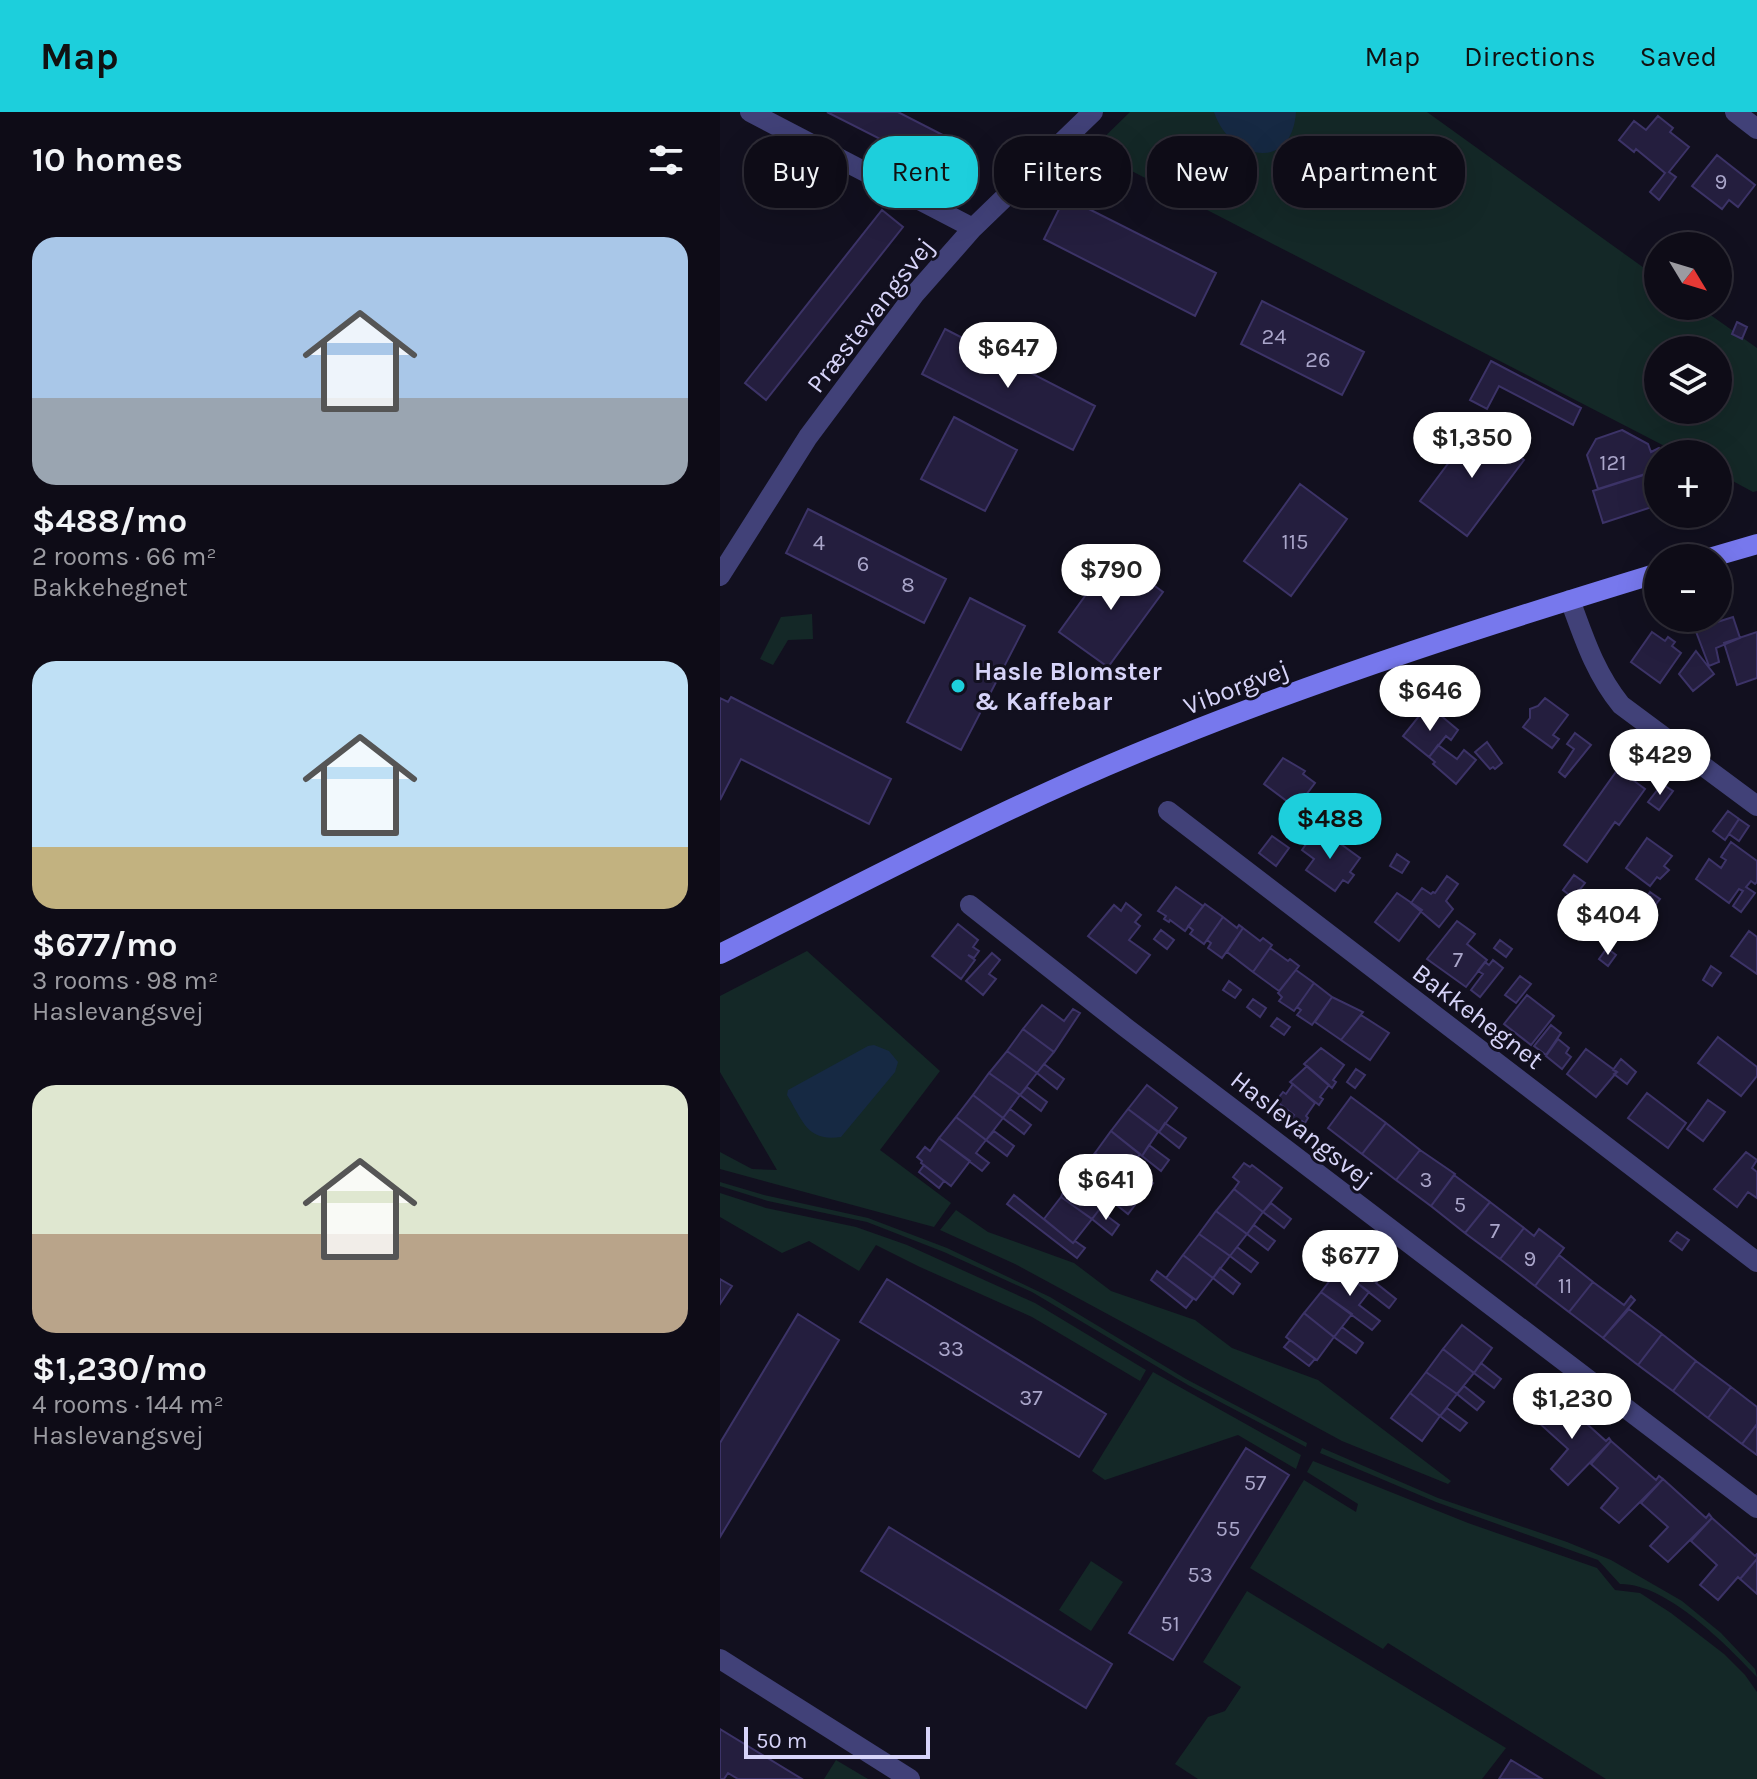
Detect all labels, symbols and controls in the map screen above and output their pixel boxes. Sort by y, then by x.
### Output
text: Map [40,34,119,79]
text: Map [1365,40,1420,73]
text: Directions [1464,40,1596,73]
text: Saved [1640,40,1717,73]
chip: Buy [744,136,847,208]
chip: Rent [863,136,978,208]
chip: Filters [994,136,1131,208]
chip: New [1147,136,1257,208]
chip: Apartment [1273,136,1465,208]
icon: filters [644,138,688,182]
text: 10 homes [32,140,183,180]
house number: 9 [1715,169,1727,195]
street label: Præstevangsvej [800,231,941,399]
north arrow [1644,232,1732,320]
map controls [1644,232,1732,632]
icon: home [288,289,432,433]
pin: $647 [961,322,1055,390]
house number: 24 [1261,324,1287,350]
text: $647 [977,332,1039,363]
button: layers [1644,336,1732,424]
house number: 26 [1305,347,1331,373]
pin: $1,350 [1407,412,1537,480]
text: $1,350 [1431,422,1513,453]
button: + [1644,440,1732,528]
house number: 121 [1599,450,1627,476]
text: $488/mo [32,501,187,541]
house number: 115 [1282,529,1308,555]
house number: 4 [813,530,825,556]
text: 2 rooms · 66 m² [32,541,217,572]
pin: $790 [1064,544,1158,612]
button: − [1644,544,1732,632]
house number: 6 [857,551,869,577]
text: $790 [1079,554,1143,585]
text: Bakkehegnet [32,572,188,603]
house number: 8 [901,572,915,598]
street label: Viborgvej [1179,653,1293,722]
place label: Hasle Blomster & Kaffebar [974,656,1162,717]
pin: $646 [1383,665,1477,733]
text: $646 [1398,675,1462,706]
marker: Hasle Blomster & Kaffebar [949,677,967,695]
icon: home [288,713,432,857]
pin: $429 [1613,729,1707,797]
text: $429 [1628,739,1692,770]
pin: $488 [1283,793,1377,861]
text: $488 [1296,803,1364,834]
pin: $404 [1561,889,1655,957]
text: $404 [1575,899,1641,930]
text: $677/mo [32,925,177,965]
house number: 7 [1453,947,1463,973]
street label: Bakkehegnet [1406,957,1549,1076]
text: 3 rooms · 98 m² [32,965,218,996]
text: Haslevangsvej [32,996,204,1027]
street label: Haslevangsvej [1224,1064,1379,1195]
icon: home [288,1137,432,1281]
pin: $641 [1059,1154,1153,1222]
text: $641 [1077,1164,1135,1195]
house number: 3 [1420,1167,1433,1193]
house number: 5 [1454,1192,1466,1218]
house number: 7 [1490,1218,1500,1244]
pin: $677 [1303,1230,1397,1298]
text: $677 [1320,1240,1380,1271]
house number: 9 [1524,1246,1536,1272]
house number: 11 [1558,1273,1572,1299]
house number: 33 [938,1336,964,1362]
text: $1,230/mo [32,1349,207,1389]
pin: $1,230 [1507,1373,1637,1441]
text: $1,230 [1531,1383,1613,1414]
house number: 37 [1019,1385,1043,1411]
text: 4 rooms · 144 m² [32,1389,224,1420]
text: Haslevangsvej [32,1420,204,1451]
house number: 57 [1244,1470,1266,1496]
house number: 55 [1216,1516,1240,1542]
house number: 53 [1187,1562,1213,1588]
house number: 51 [1160,1611,1180,1637]
scale bar [744,1723,930,1759]
text: 50 m [756,1728,807,1754]

